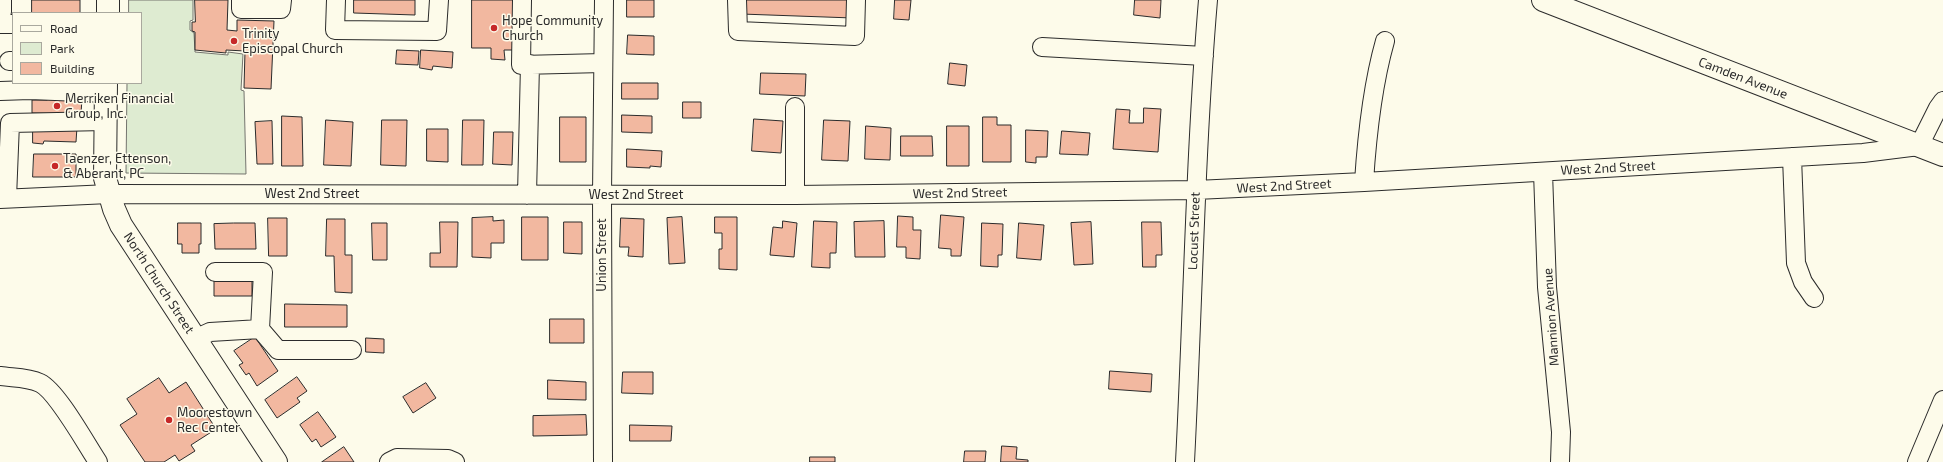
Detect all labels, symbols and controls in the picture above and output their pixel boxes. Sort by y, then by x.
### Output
legend [12,12,142,84]
place label: Hope Community Church [502,13,603,44]
text: Road [50,21,78,35]
marker: Hope Community Church [489,23,499,33]
place label: Trinity Episcopal Church [242,26,343,57]
marker: Trinity Episcopal Church [229,36,239,46]
text: Park [50,41,75,55]
street label: Camden Avenue [1696,54,1790,102]
text: Building [50,61,94,75]
place label: Merriken Financial Group, Inc. [65,91,174,122]
marker: Merriken Financial Group, Inc. [52,101,62,111]
place label: Taenzer, Ettenson, & Aberant, PC [63,151,171,182]
street label: West 2nd Street [1560,158,1656,178]
marker: Taenzer, Ettenson, & Aberant, PC [50,161,60,171]
street label: West 2nd Street [1236,176,1332,196]
street label: West 2nd Street [912,184,1008,202]
street label: West 2nd Street [265,186,359,202]
street label: West 2nd Street [589,187,683,203]
street label: Locust Street [1185,192,1203,270]
street label: Union Street [594,218,610,292]
street label: North Church Street [120,229,198,337]
street label: Mannion Avenue [1540,267,1562,367]
place label: Moorestown Rec Center [177,405,252,436]
marker: Moorestown Rec Center [164,415,174,425]

